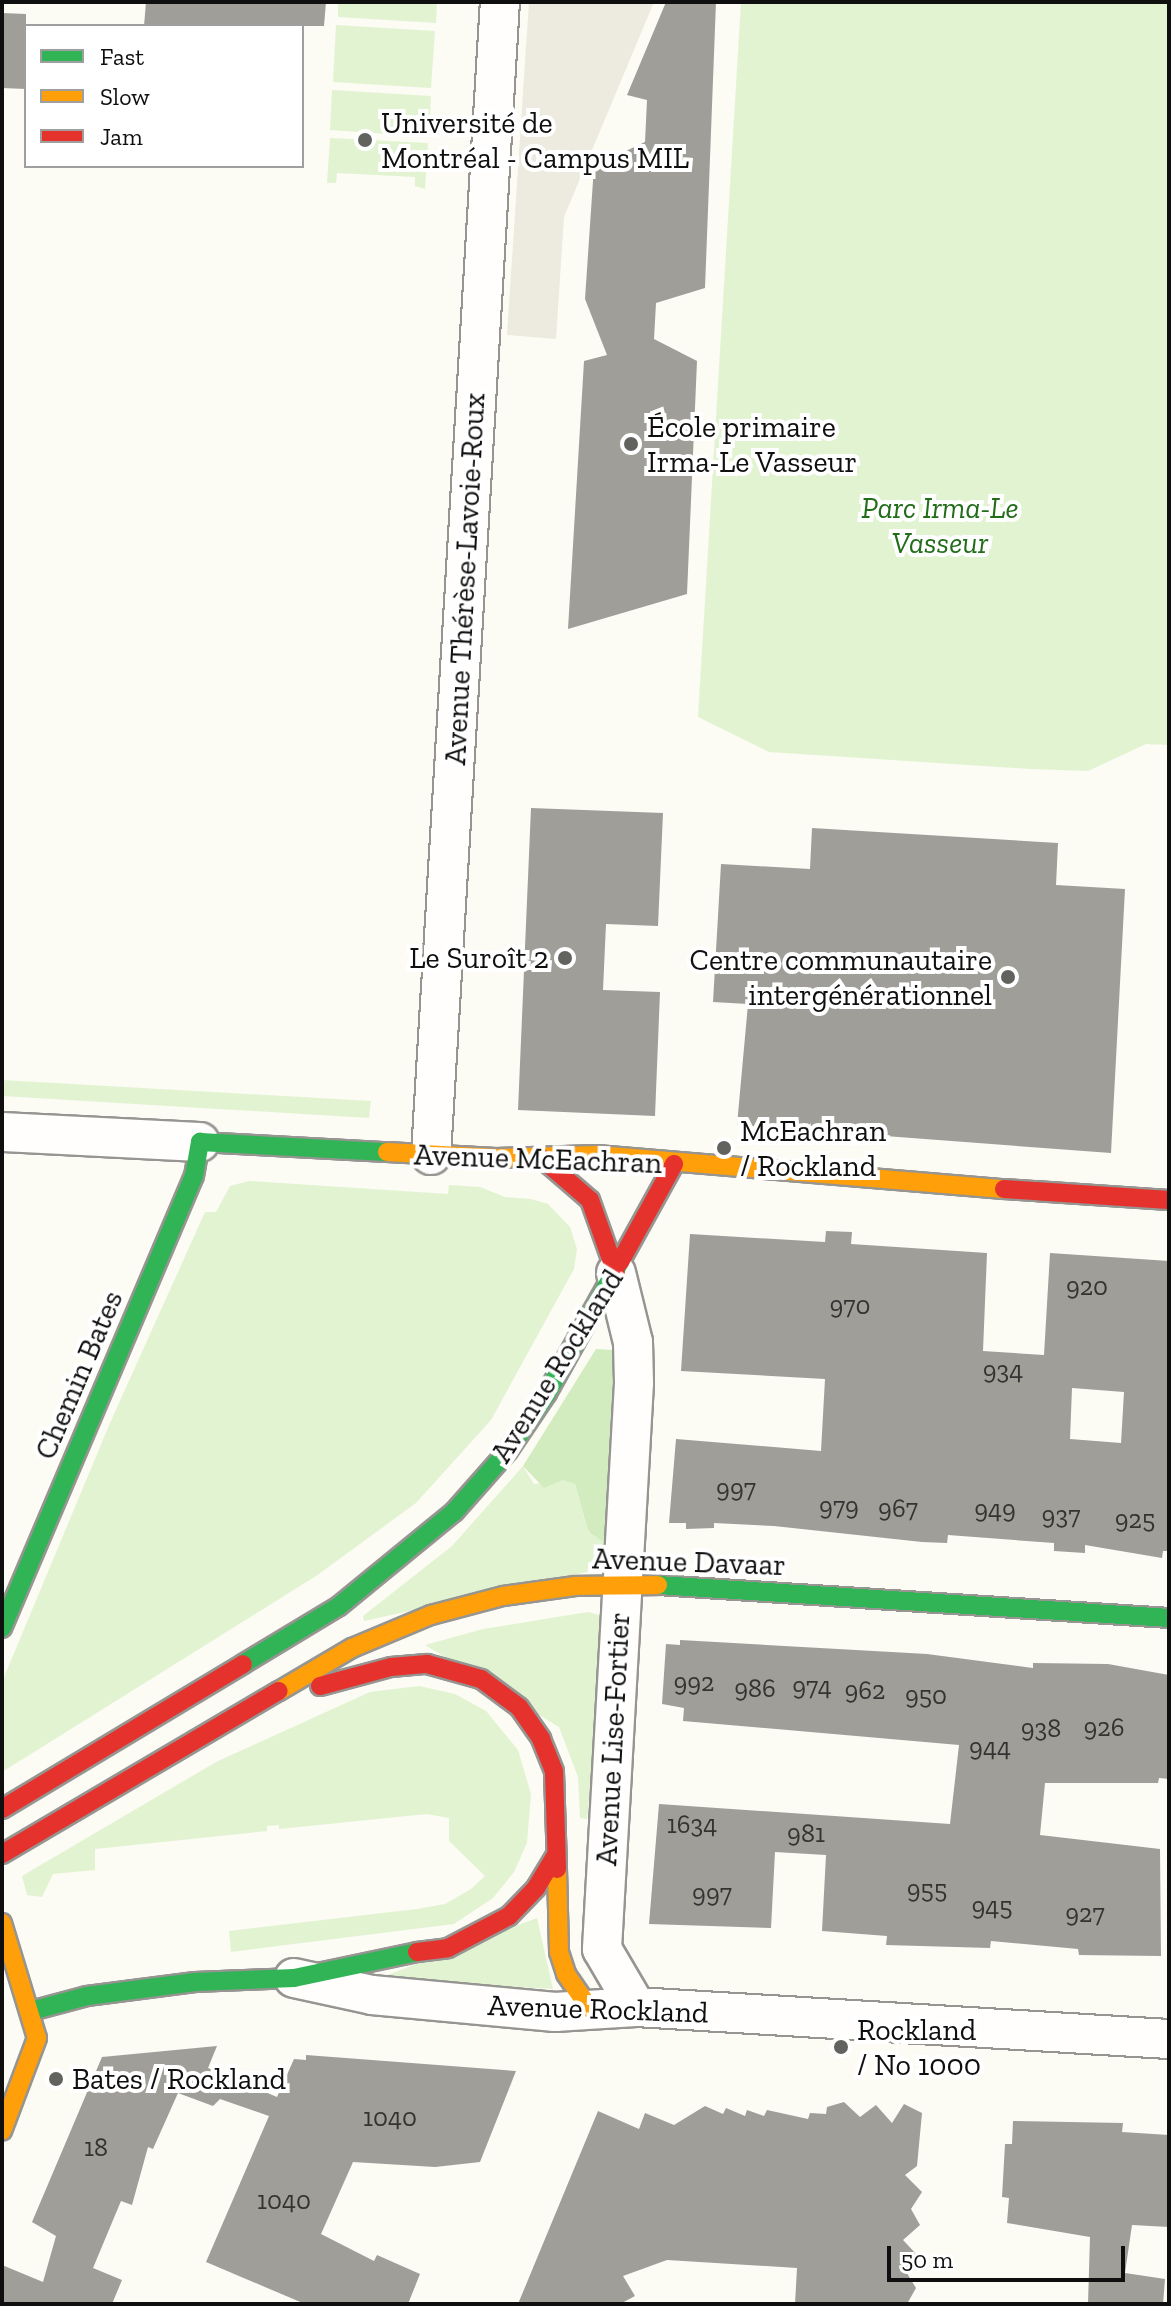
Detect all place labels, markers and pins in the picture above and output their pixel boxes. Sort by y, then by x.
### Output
place label: Université de Montréal - Campus MIL [381,105,689,176]
marker: Université de Montréal - Campus MIL [356,131,374,149]
place label: École primaire Irma-Le Vasseur [647,409,858,480]
marker: École primaire Irma-Le Vasseur [622,435,640,453]
place label: Le Suroît 2 [409,940,549,976]
place label: Centre communautaire intergénérationnel [690,942,992,1012]
marker: Le Suroît 2 [556,949,574,967]
marker: Centre communautaire intergénérationnel [999,968,1017,986]
place label: McEachran / Rockland [740,1113,886,1184]
marker: McEachran / Rockland [715,1139,733,1157]
place label: Rockland / No 1000 [857,2012,981,2082]
marker: Rockland / No 1000 [832,2038,850,2056]
place label: Bates / Rockland [72,2061,286,2097]
marker: Bates / Rockland [47,2070,65,2088]

